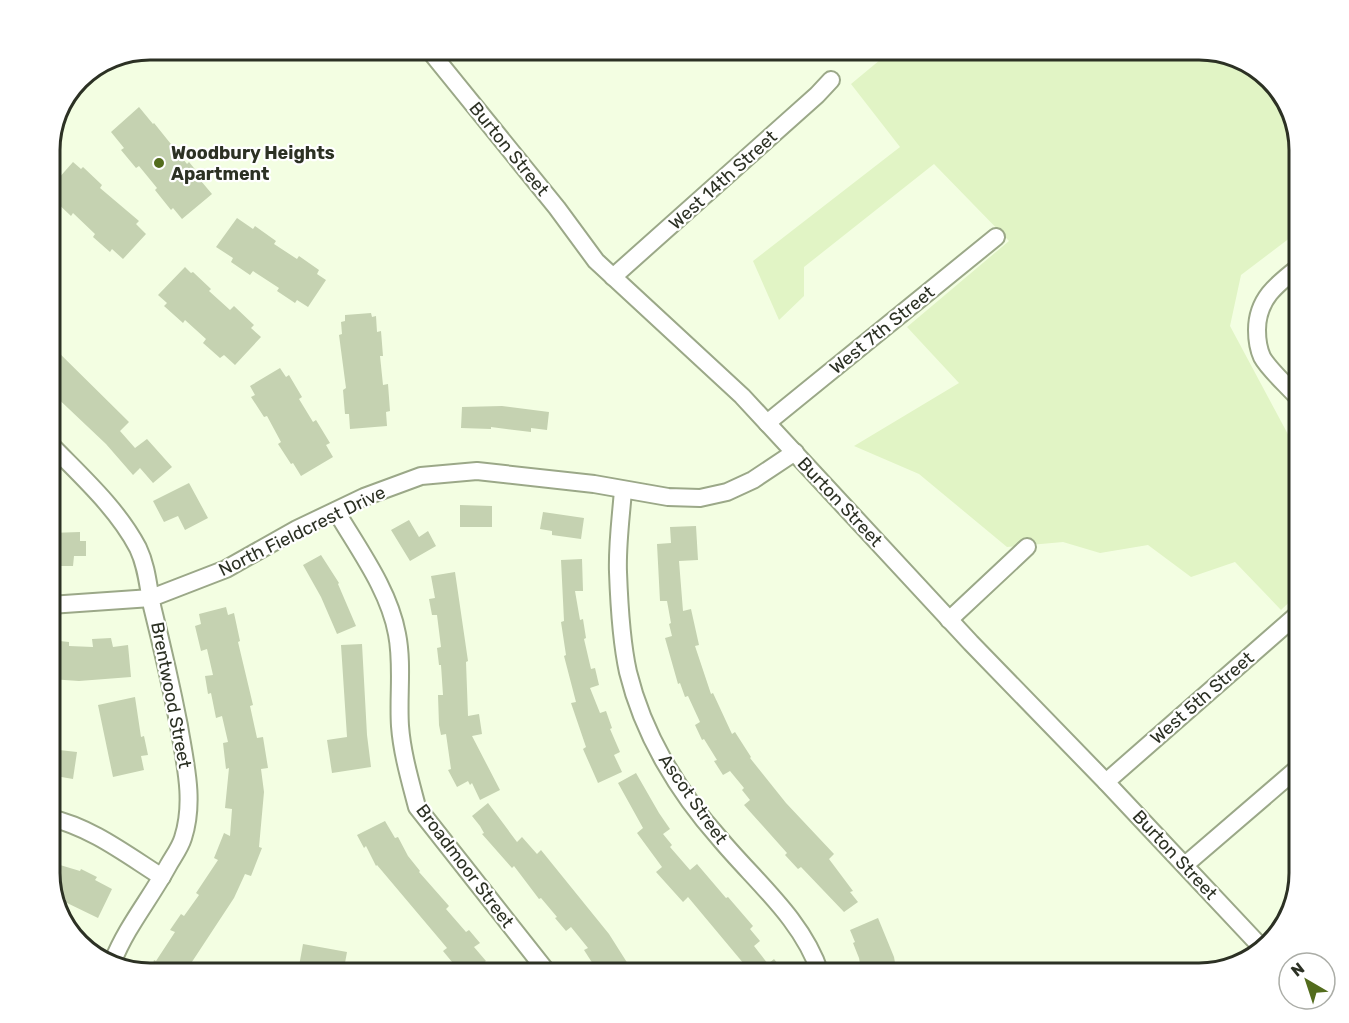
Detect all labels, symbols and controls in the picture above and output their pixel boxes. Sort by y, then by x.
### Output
street label: Burton Street [464,98,554,200]
street label: West 14th Street [664,126,782,234]
place label: Woodbury Heights Apartment [171,142,335,185]
marker: Woodbury Heights Apartment [152,156,166,170]
street label: West 7th Street [825,281,939,379]
street label: Burton Street [793,453,887,551]
street label: North Fieldcrest Drive [215,481,389,581]
street label: Brentwood Street [146,620,196,770]
street label: West 5th Street [1146,647,1258,749]
street label: Ascot Street [654,750,732,848]
street label: Broadmoor Street [411,800,519,932]
street label: Burton Street [1128,806,1222,904]
north arrow [1277,951,1337,1011]
text: N [1287,959,1308,981]

